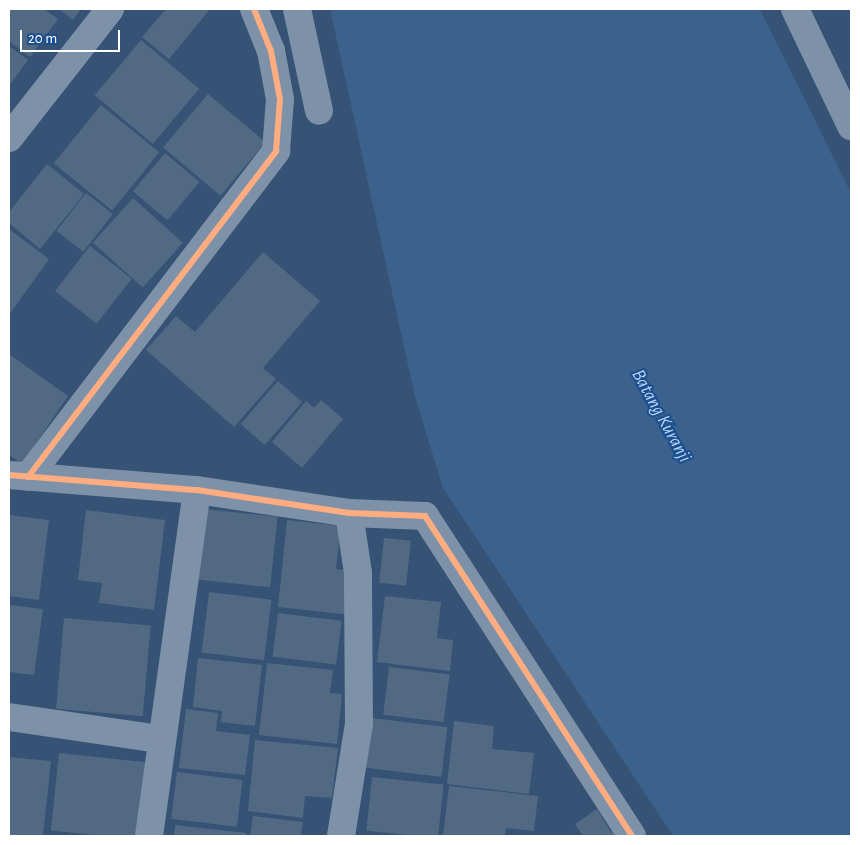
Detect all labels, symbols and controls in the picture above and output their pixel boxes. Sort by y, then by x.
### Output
scale bar [22,20,122,52]
text: 20 m [28,31,57,46]
water label: Batang Kuranji [626,366,696,466]

